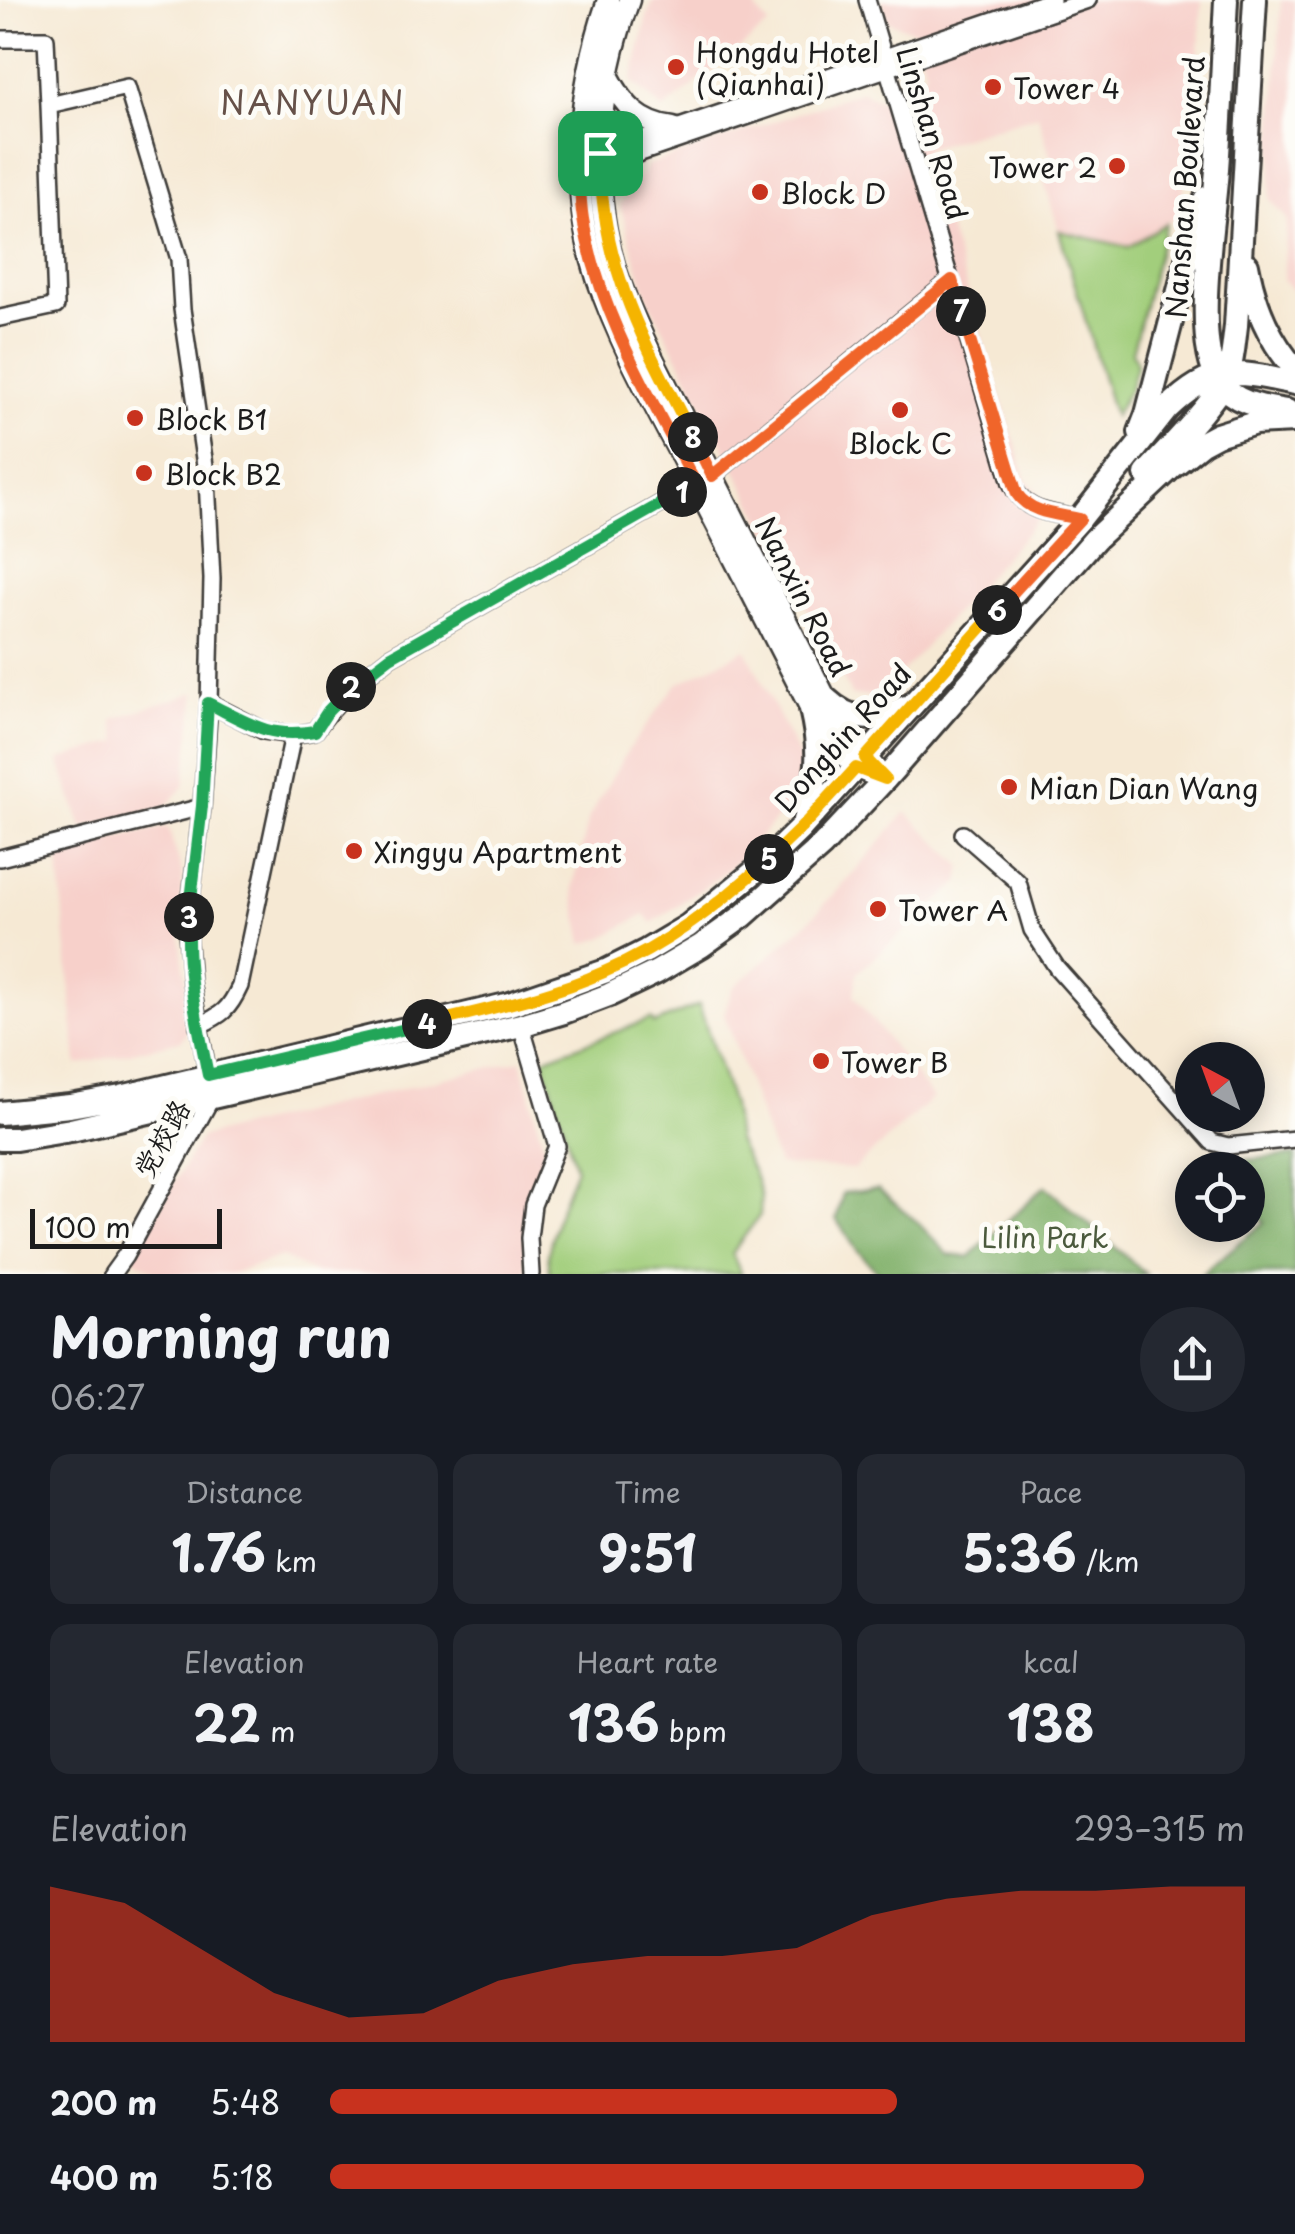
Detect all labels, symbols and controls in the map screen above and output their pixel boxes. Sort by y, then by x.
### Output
place label: Hongdu Hotel (Qianhai) [696,30,879,105]
street label: Linshan Road [886,41,980,225]
street label: Nanshan Boulevard [1153,54,1215,320]
marker: Hongdu Hotel (Qianhai) [665,56,687,78]
place label: Tower 4 [1013,66,1120,109]
marker: Tower 4 [982,76,1004,98]
district label: NANYUAN [220,78,406,126]
pin [558,111,643,196]
icon: arrive [573,126,628,181]
place label: Tower 2 [988,145,1097,188]
marker: Tower 2 [1106,155,1128,177]
place label: Block D [780,171,886,214]
marker: Block D [749,181,771,203]
pin: 7 [936,286,986,336]
text: 7 [953,289,969,332]
place label: Block B1 [155,397,267,440]
marker: Block C [889,399,911,421]
marker: Block B1 [124,407,146,429]
pin: 8 [668,412,718,462]
text: 8 [684,415,702,458]
place label: Block C [848,421,952,464]
place label: Block B2 [164,452,282,495]
marker: Block B2 [133,462,155,484]
pin: 1 [657,467,707,517]
text: 1 [675,470,689,513]
street label: Nanxin Road [745,508,863,684]
pin: 6 [972,585,1022,635]
text: 6 [987,588,1007,631]
street label: Dongbin Road [763,653,921,821]
pin: 2 [326,662,376,712]
text: 2 [341,665,361,708]
place label: Mian Dian Wang [1029,766,1259,809]
marker: Mian Dian Wang [998,776,1020,798]
place label: Xingyu Apartment [374,830,622,873]
pin: 5 [744,834,794,884]
text: 5 [760,837,778,880]
marker: Xingyu Apartment [343,840,365,862]
place label: Tower A [898,888,1008,931]
pin: 3 [164,892,214,942]
text: 3 [180,895,198,938]
marker: Tower A [867,898,889,920]
pin: 4 [402,999,452,1049]
text: 4 [417,1002,437,1045]
place label: Tower B [841,1040,948,1083]
north arrow [1175,1042,1265,1132]
map controls [1175,1042,1265,1242]
marker: Tower B [810,1050,832,1072]
street label: 党校路 [122,1091,200,1185]
button: locate [1175,1152,1265,1242]
scale bar [30,1204,222,1248]
text: 100 m [45,1205,131,1248]
park label: Lilin Park [982,1215,1108,1258]
text: Morning run [50,1294,392,1377]
button: share [1140,1307,1245,1412]
text: 06:27 [50,1373,145,1421]
text: Distance [185,1470,303,1513]
text: Time [614,1470,681,1513]
text: Pace [1019,1470,1082,1513]
text: 1.76 [171,1513,266,1589]
text: 9:51 [598,1513,697,1589]
text: 5:36 [962,1513,1077,1589]
text: km [266,1539,317,1582]
text: /km [1077,1539,1139,1582]
text: Elevation [184,1640,305,1683]
text: Heart rate [577,1640,718,1683]
text: kcal [1023,1640,1079,1683]
text: 22 [193,1683,261,1759]
text: 136 [568,1683,660,1759]
text: 138 [1007,1683,1095,1759]
text: m [261,1709,295,1752]
text: bpm [660,1709,727,1752]
text: Elevation [50,1804,188,1852]
text: 293–315 m [1073,1804,1245,1852]
text: 200 m [50,2078,157,2126]
text: 5:48 [210,2078,281,2126]
text: 400 m [50,2153,158,2201]
text: 5:18 [210,2153,274,2201]

